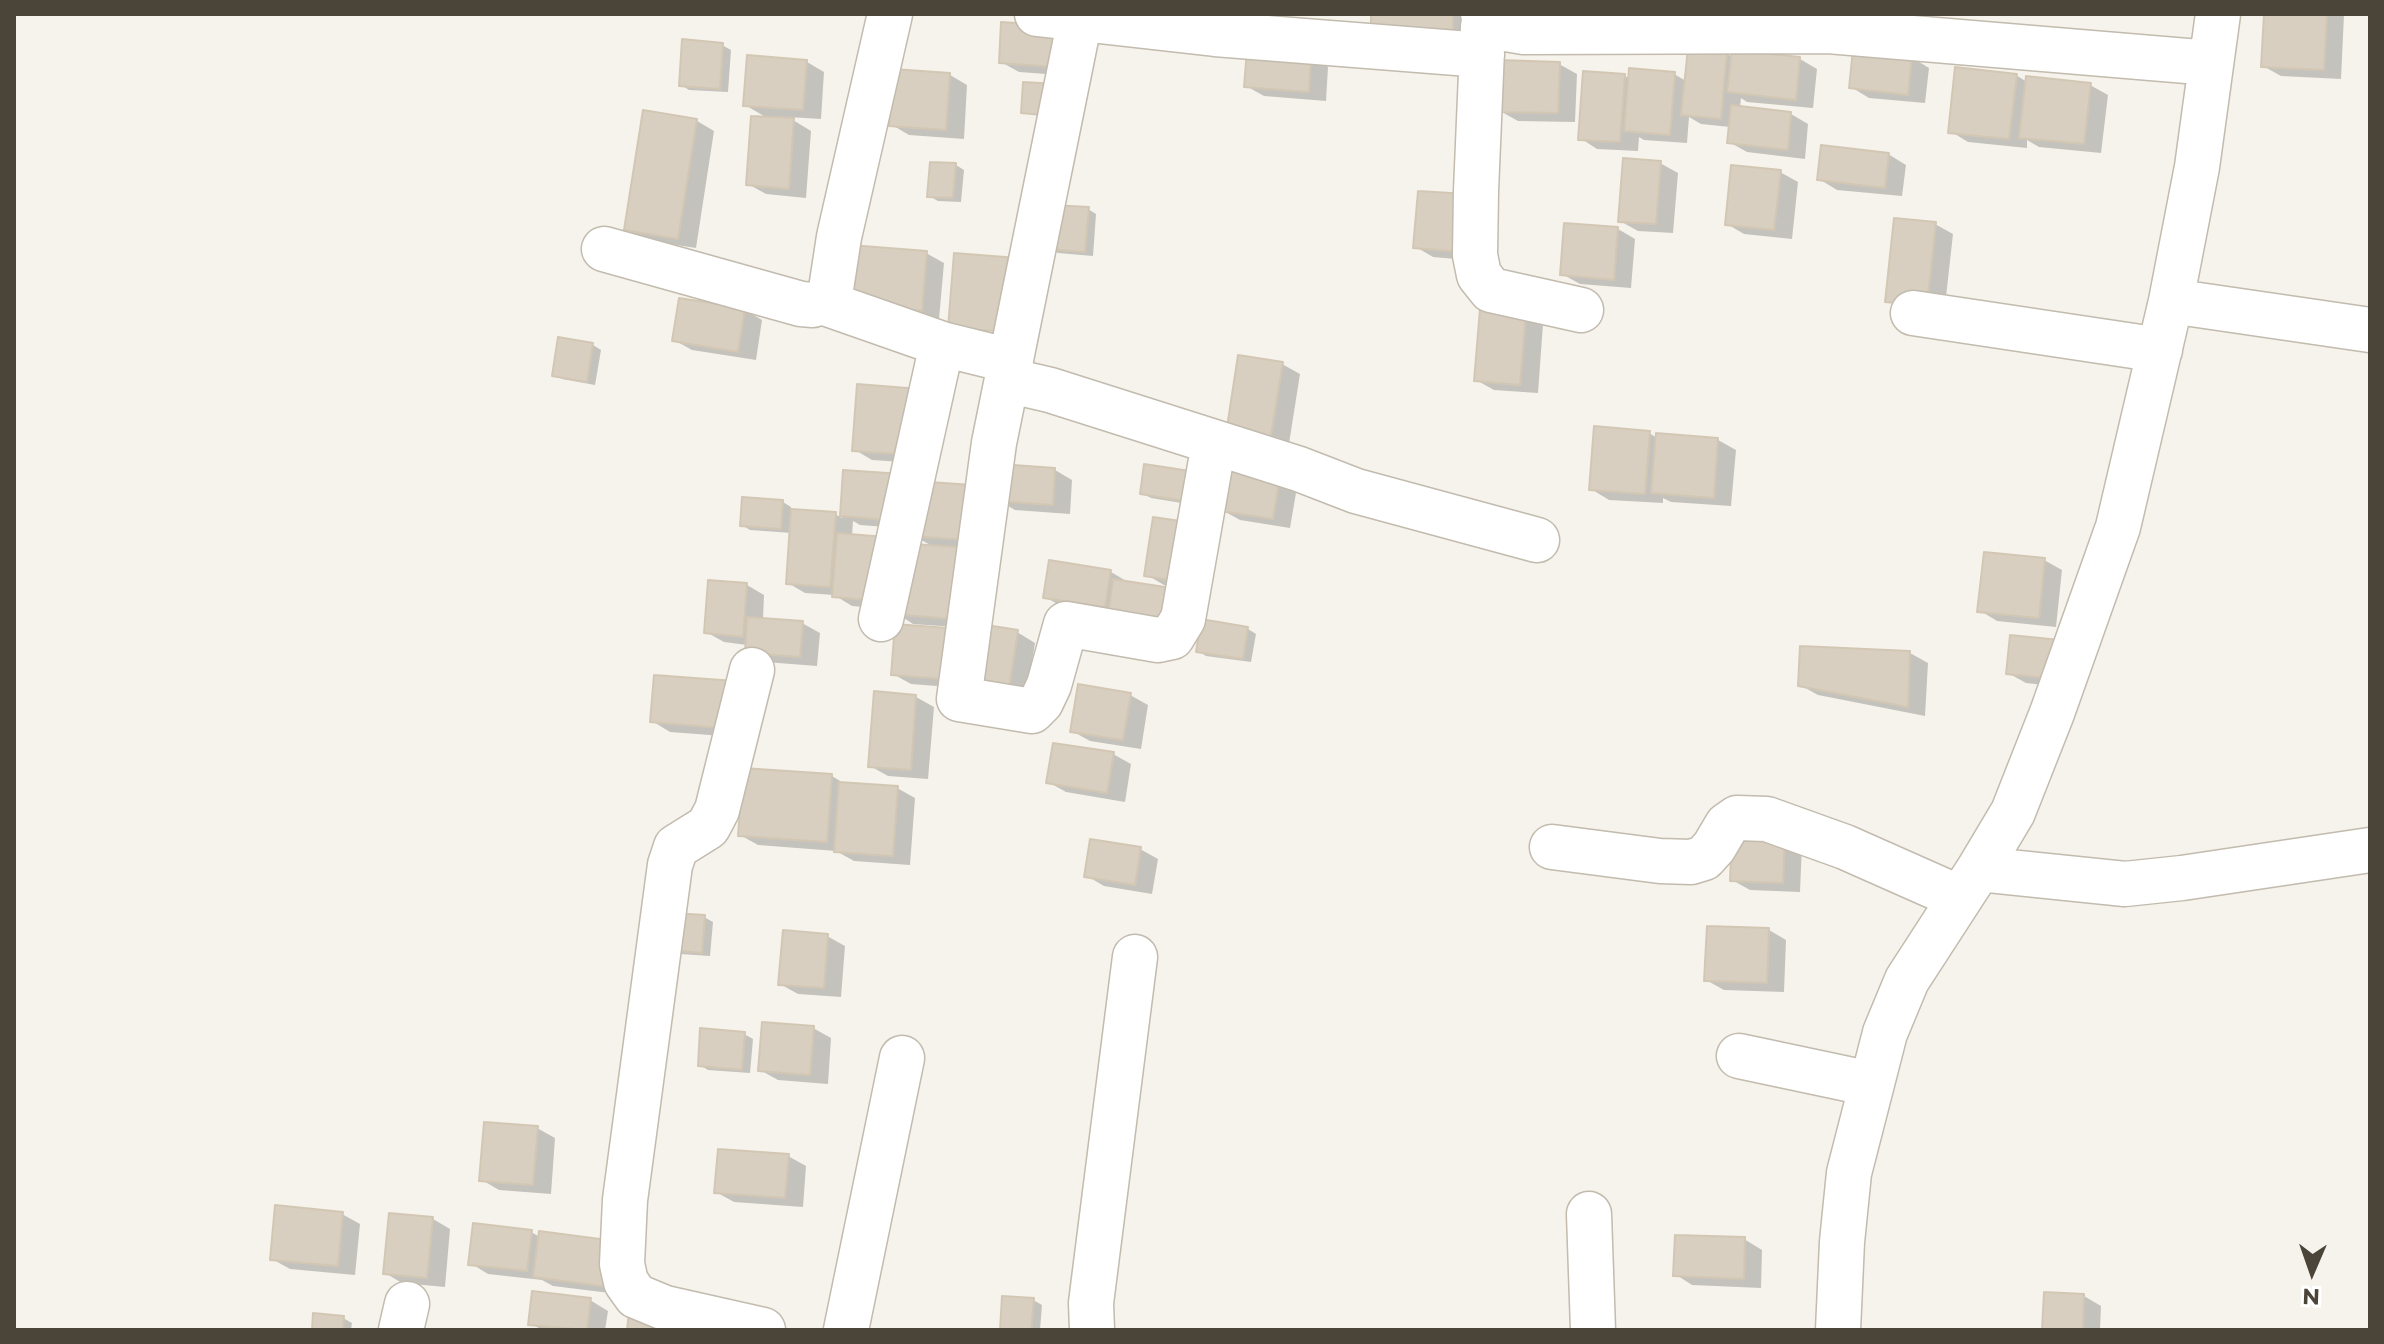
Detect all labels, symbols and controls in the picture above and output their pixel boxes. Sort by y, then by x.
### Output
north arrow [2272,1232,2352,1312]
text: N [2302,1283,2321,1310]

